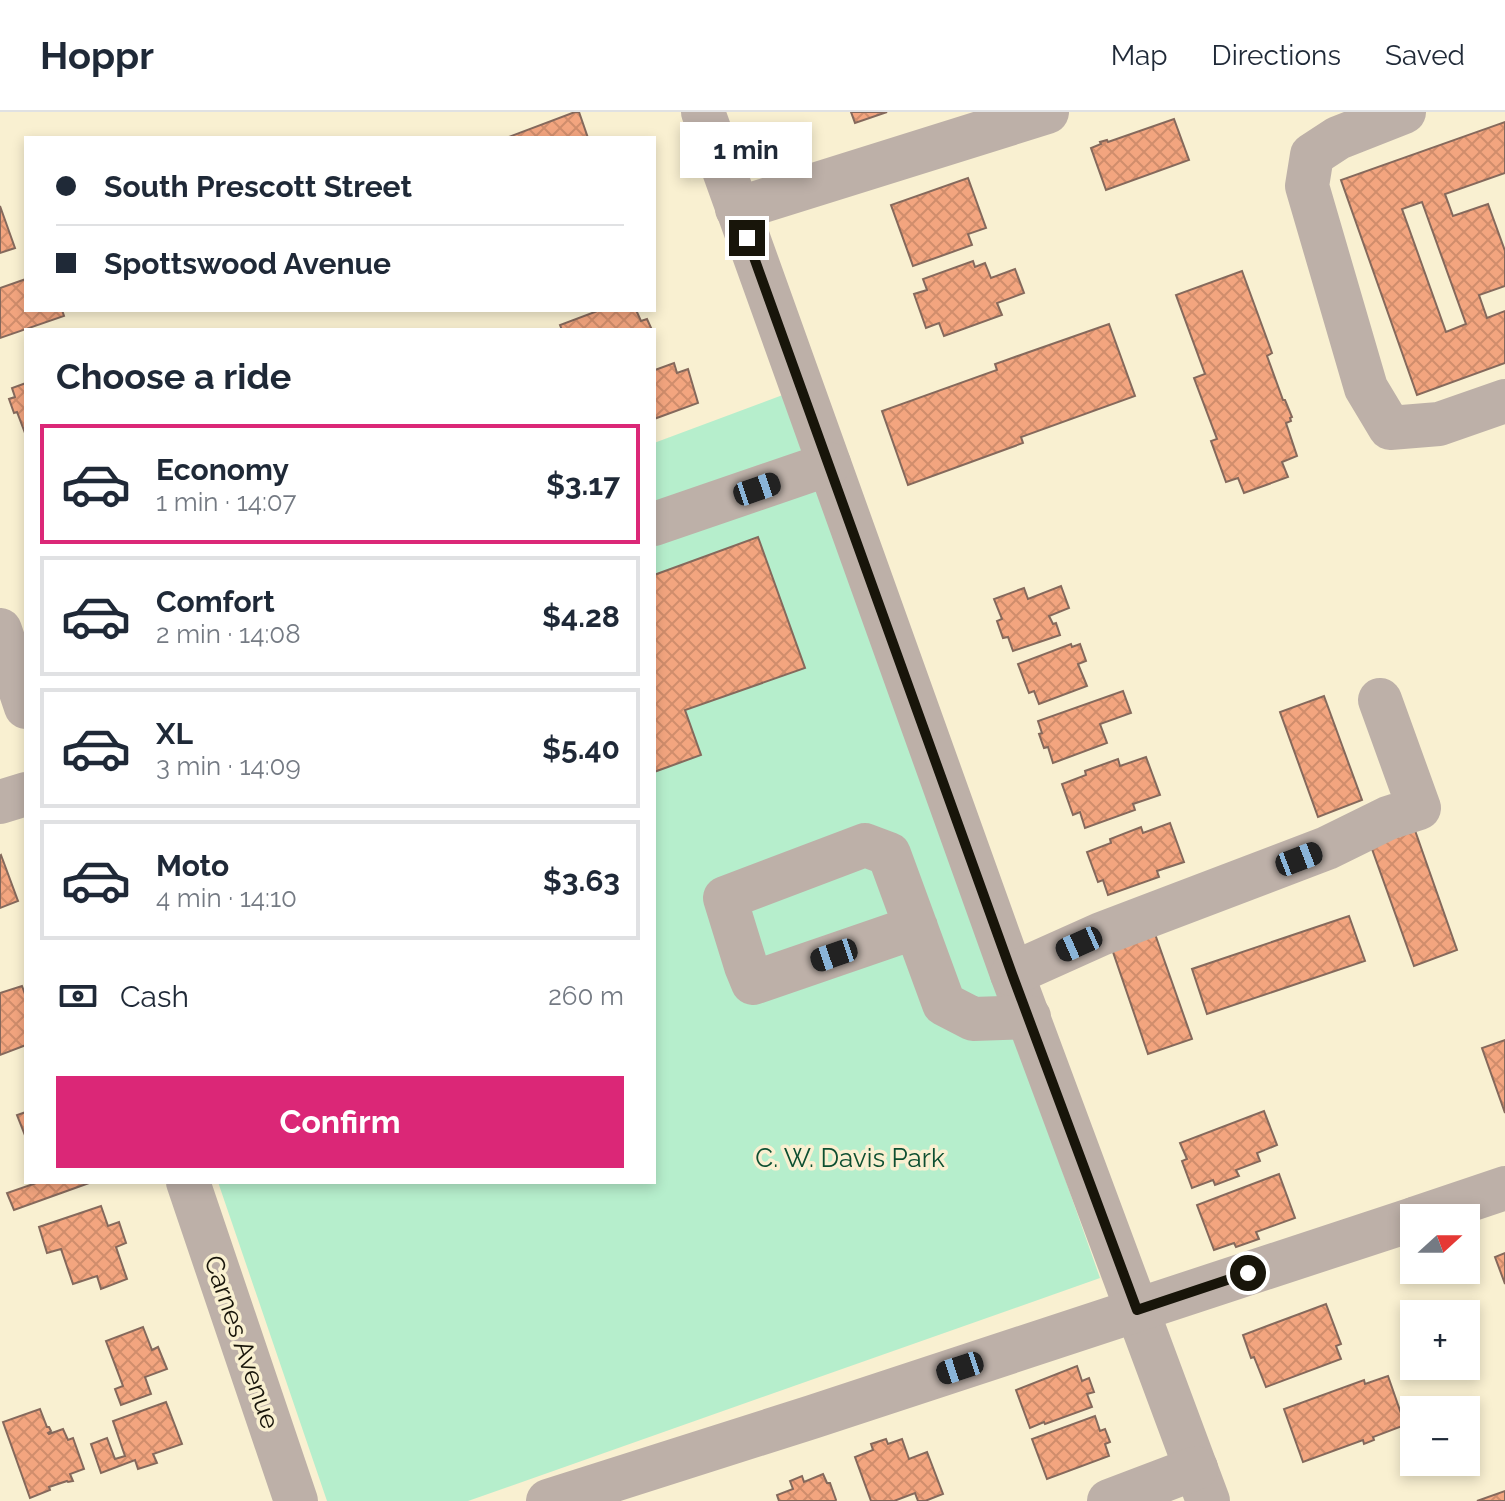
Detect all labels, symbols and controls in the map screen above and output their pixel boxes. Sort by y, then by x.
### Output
text: Hoppr [40,33,154,78]
text: Map [1111,39,1168,72]
text: Directions [1212,39,1341,72]
text: Saved [1385,39,1465,72]
callout: 1 min [681,122,813,178]
text: 1 min [713,135,779,165]
text: South Prescott Street [104,169,412,204]
route end [729,220,765,256]
text: Spottswood Avenue [104,246,391,281]
text: Choose a ride [56,355,291,397]
icon: car [60,448,132,520]
text: Economy [156,452,289,487]
text: $3.17 [546,467,620,502]
car [730,470,784,508]
text: 1 min · 14:07 [156,487,297,517]
icon: car [60,580,132,652]
text: Comfort [156,584,275,619]
text: $4.28 [542,599,620,634]
text: 2 min · 14:08 [156,619,301,649]
icon: car [60,712,132,784]
text: XL [156,716,193,751]
text: $5.40 [542,731,620,766]
text: 3 min · 14:09 [156,751,301,781]
car [1272,839,1326,879]
icon: car [60,844,132,916]
text: Moto [156,848,229,883]
text: $3.63 [543,863,620,898]
text: 4 min · 14:10 [156,883,297,913]
car [1052,923,1106,965]
car [807,936,861,974]
icon: cash [56,974,100,1018]
text: Cash [120,979,189,1014]
text: 260 m [548,981,624,1011]
button: Confirm [56,1076,624,1168]
park label: C. W. Davis Park [755,1143,945,1173]
north arrow [1400,1204,1480,1284]
map controls [1400,1204,1480,1476]
street label: Carnes Avenue [198,1251,286,1433]
route start [1230,1255,1266,1291]
button: + [1400,1300,1480,1380]
car [933,1349,987,1387]
button: − [1400,1396,1480,1476]

